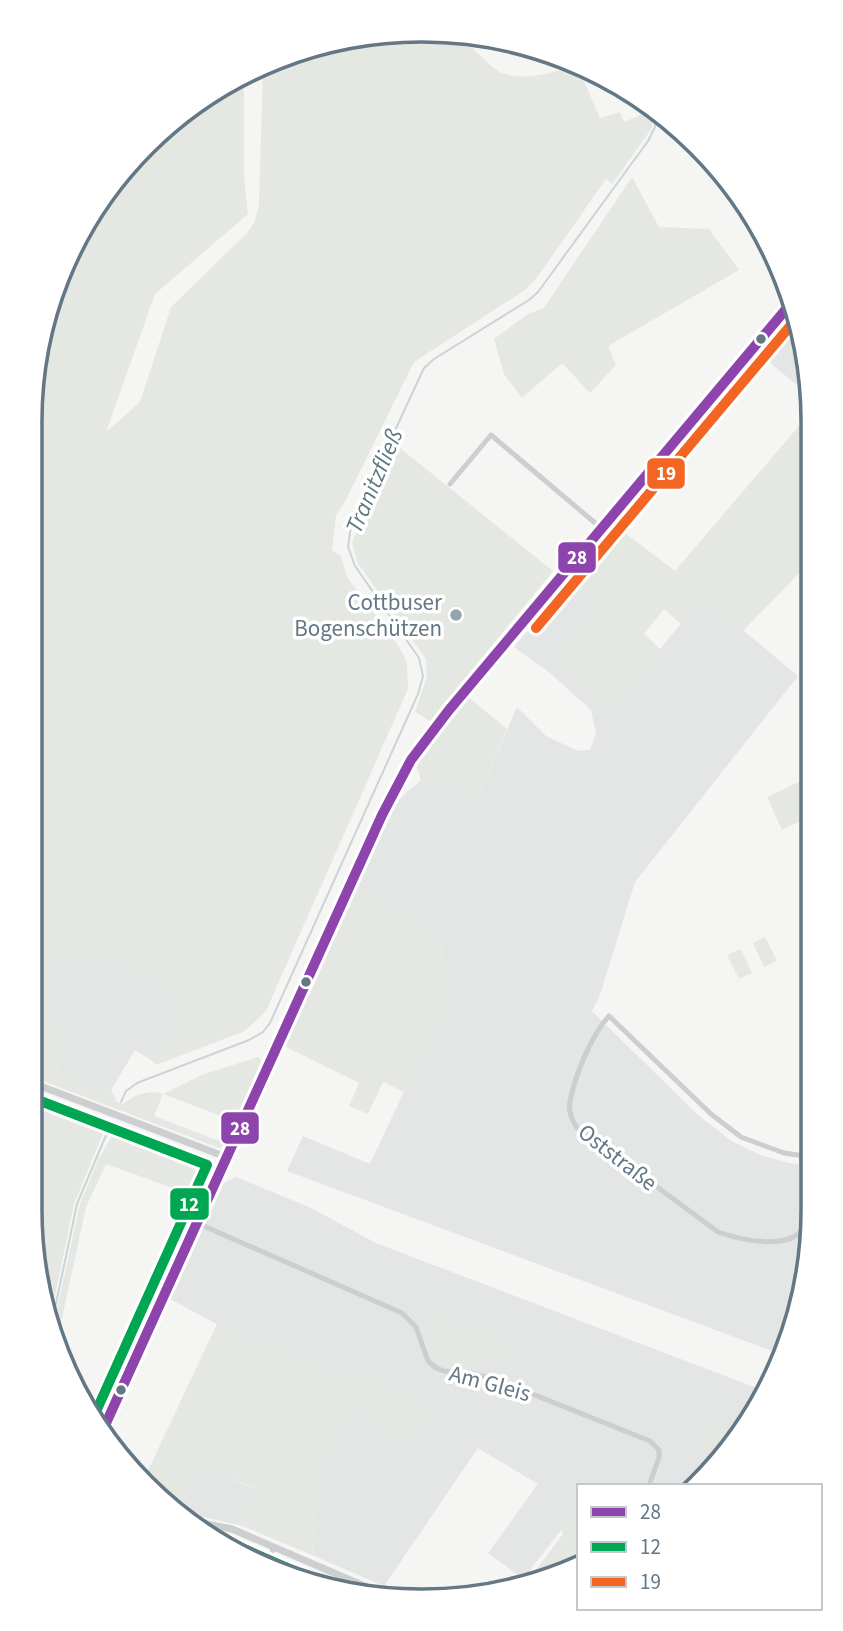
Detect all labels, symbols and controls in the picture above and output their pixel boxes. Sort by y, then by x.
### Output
unlabelled marker [754,332,768,346]
water label: Tranitzfließ [337,424,412,539]
line badge: 19 [646,457,686,490]
text: 19 [656,461,676,488]
line badge: 28 [557,541,597,574]
text: 28 [567,545,587,572]
place label: Cottbuser Bogenschützen [294,586,443,645]
marker: Cottbuser Bogenschützen [448,607,464,623]
unlabelled marker [299,975,313,989]
line badge: 28 [220,1111,260,1145]
text: 28 [230,1116,250,1143]
street label: Oststraße [571,1116,664,1199]
line badge: 12 [169,1187,210,1221]
text: 12 [179,1192,199,1219]
street label: Am Gleis [446,1357,534,1410]
unlabelled marker [114,1383,128,1397]
legend [577,1484,822,1610]
text: 28 [640,1497,661,1527]
text: 12 [640,1532,661,1562]
text: 19 [640,1567,661,1597]

